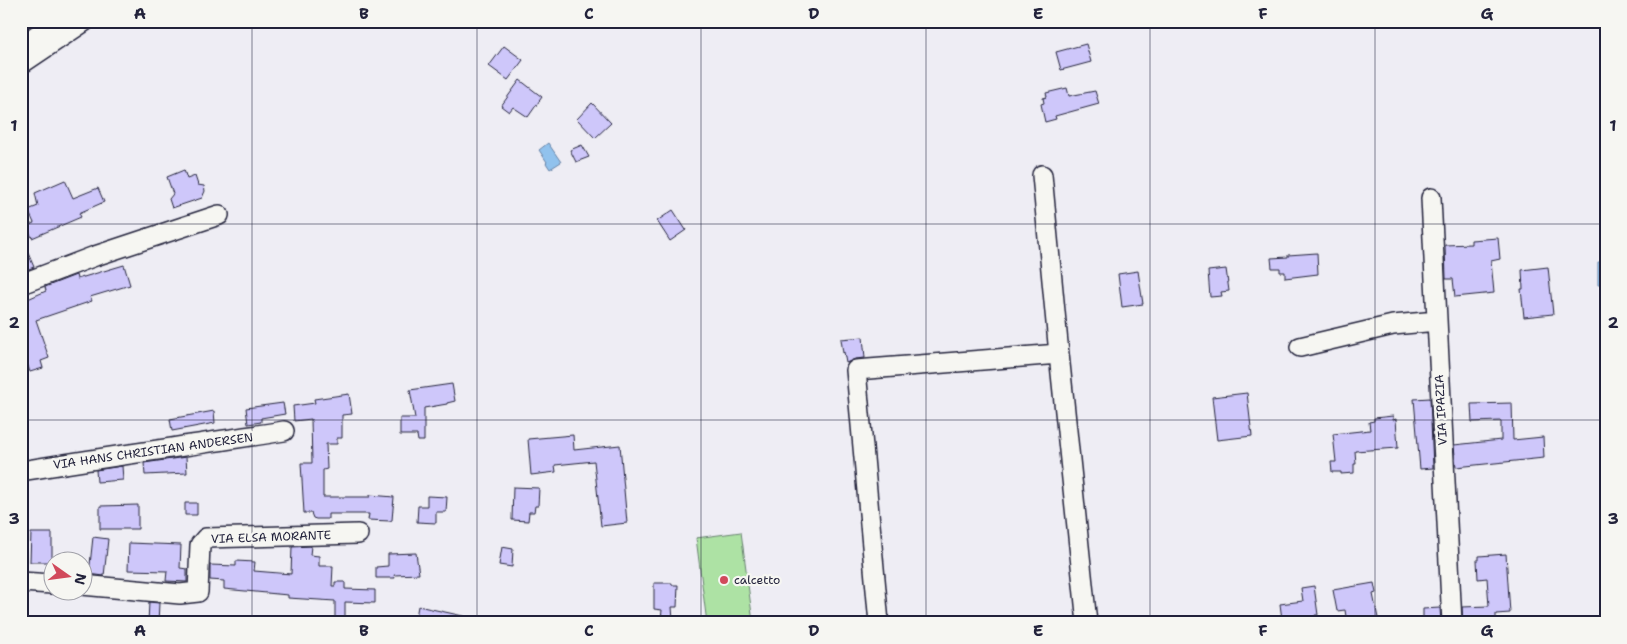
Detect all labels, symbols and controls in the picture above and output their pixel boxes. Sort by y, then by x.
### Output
text: A [134,3,146,24]
text: B [359,3,369,24]
text: C [584,3,594,24]
text: D [808,3,820,24]
text: E [1033,3,1043,24]
text: F [1258,3,1268,24]
text: G [1481,3,1494,24]
text: 1 [10,115,18,136]
text: 1 [1609,115,1617,136]
text: 2 [8,312,20,333]
text: 2 [1607,312,1619,333]
street label: VIA IPAZIA [1431,374,1451,446]
street label: VIA HANS CHRISTIAN ANDERSEN [52,429,254,473]
text: 3 [8,508,20,529]
text: 3 [1607,508,1619,529]
street label: VIA ELSA MORANTE [211,527,331,547]
north arrow [42,552,92,602]
text: N [71,572,91,587]
place label: calcetto [734,572,780,588]
marker: calcetto [718,574,730,586]
text: A [134,620,146,641]
text: B [359,620,369,641]
text: C [584,620,594,641]
text: D [808,620,820,641]
text: E [1033,620,1043,641]
text: F [1258,620,1268,641]
text: G [1481,620,1494,641]

